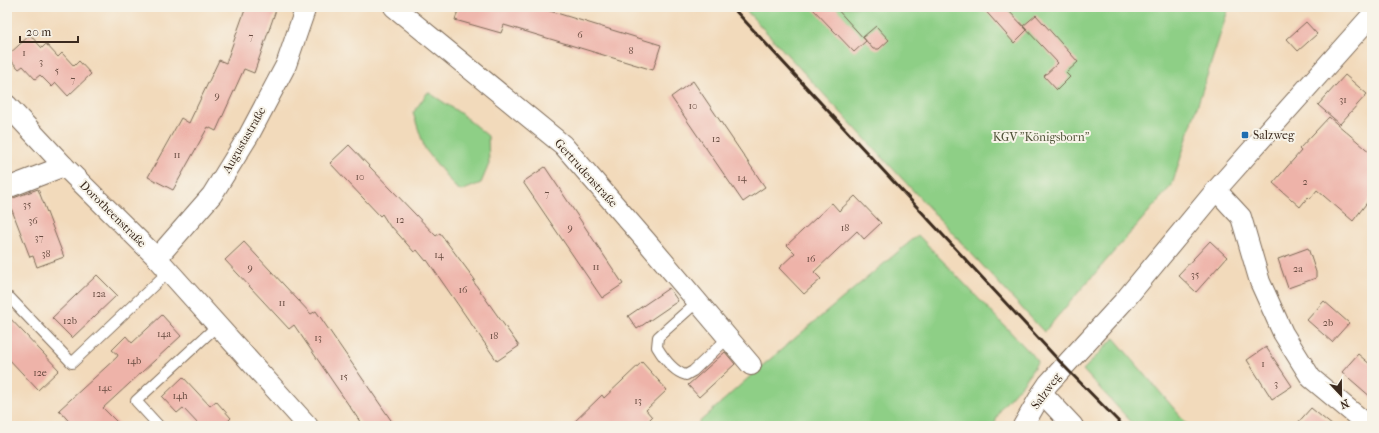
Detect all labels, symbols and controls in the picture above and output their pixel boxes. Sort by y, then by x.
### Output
scale bar [20,18,78,44]
text: 20 m [26,25,51,39]
house number: 6 [577,29,583,41]
house number: 7 [249,31,254,43]
house number: 8 [628,45,634,57]
house number: 1 [22,47,26,59]
house number: 3 [39,56,43,68]
house number: 5 [55,65,59,77]
house number: 7 [71,74,76,86]
house number: 9 [214,90,220,102]
house number: 31 [1339,94,1347,106]
house number: 10 [688,100,698,112]
street label: Augustastraße [219,104,269,176]
place label: Salzweg [1253,128,1295,142]
park label: KGV "Königsborn" [993,130,1090,144]
marker: Salzweg [1240,130,1250,140]
house number: 12 [712,133,720,145]
street label: Gertrudenstraße [552,136,620,210]
house number: 11 [173,149,181,161]
house number: 10 [355,171,365,183]
house number: 14 [737,172,748,184]
house number: 2 [1302,176,1308,188]
street label: Dorotheenstraße [77,178,149,250]
house number: 7 [545,188,550,200]
house number: 35 [23,199,31,211]
house number: 12 [396,214,404,226]
house number: 36 [28,215,38,227]
house number: 9 [567,222,573,234]
house number: 18 [841,222,849,234]
house number: 37 [35,232,44,244]
house number: 38 [41,248,51,260]
house number: 14 [434,249,445,261]
house number: 16 [807,253,816,265]
house number: 11 [592,261,600,273]
house number: 9 [247,262,253,274]
house number: 2a [1293,263,1303,275]
house number: 35 [1191,269,1199,281]
house number: 16 [459,284,468,296]
house number: 12a [92,288,106,300]
house number: 11 [278,297,286,309]
house number: 12b [63,315,77,327]
house number: 2b [1323,317,1333,329]
house number: 14a [157,328,171,340]
house number: 18 [490,330,498,342]
house number: 13 [314,332,322,344]
house number: 14b [127,355,141,367]
house number: 1 [1261,358,1265,370]
house number: 12e [33,367,47,379]
street label: Salzweg [1028,370,1064,412]
house number: 15 [340,371,348,383]
north arrow [1321,375,1361,415]
house number: 3 [1274,378,1278,390]
house number: 14c [98,382,113,394]
house number: 14h [172,390,188,402]
house number: 13 [634,395,642,407]
text: N [1338,396,1351,412]

